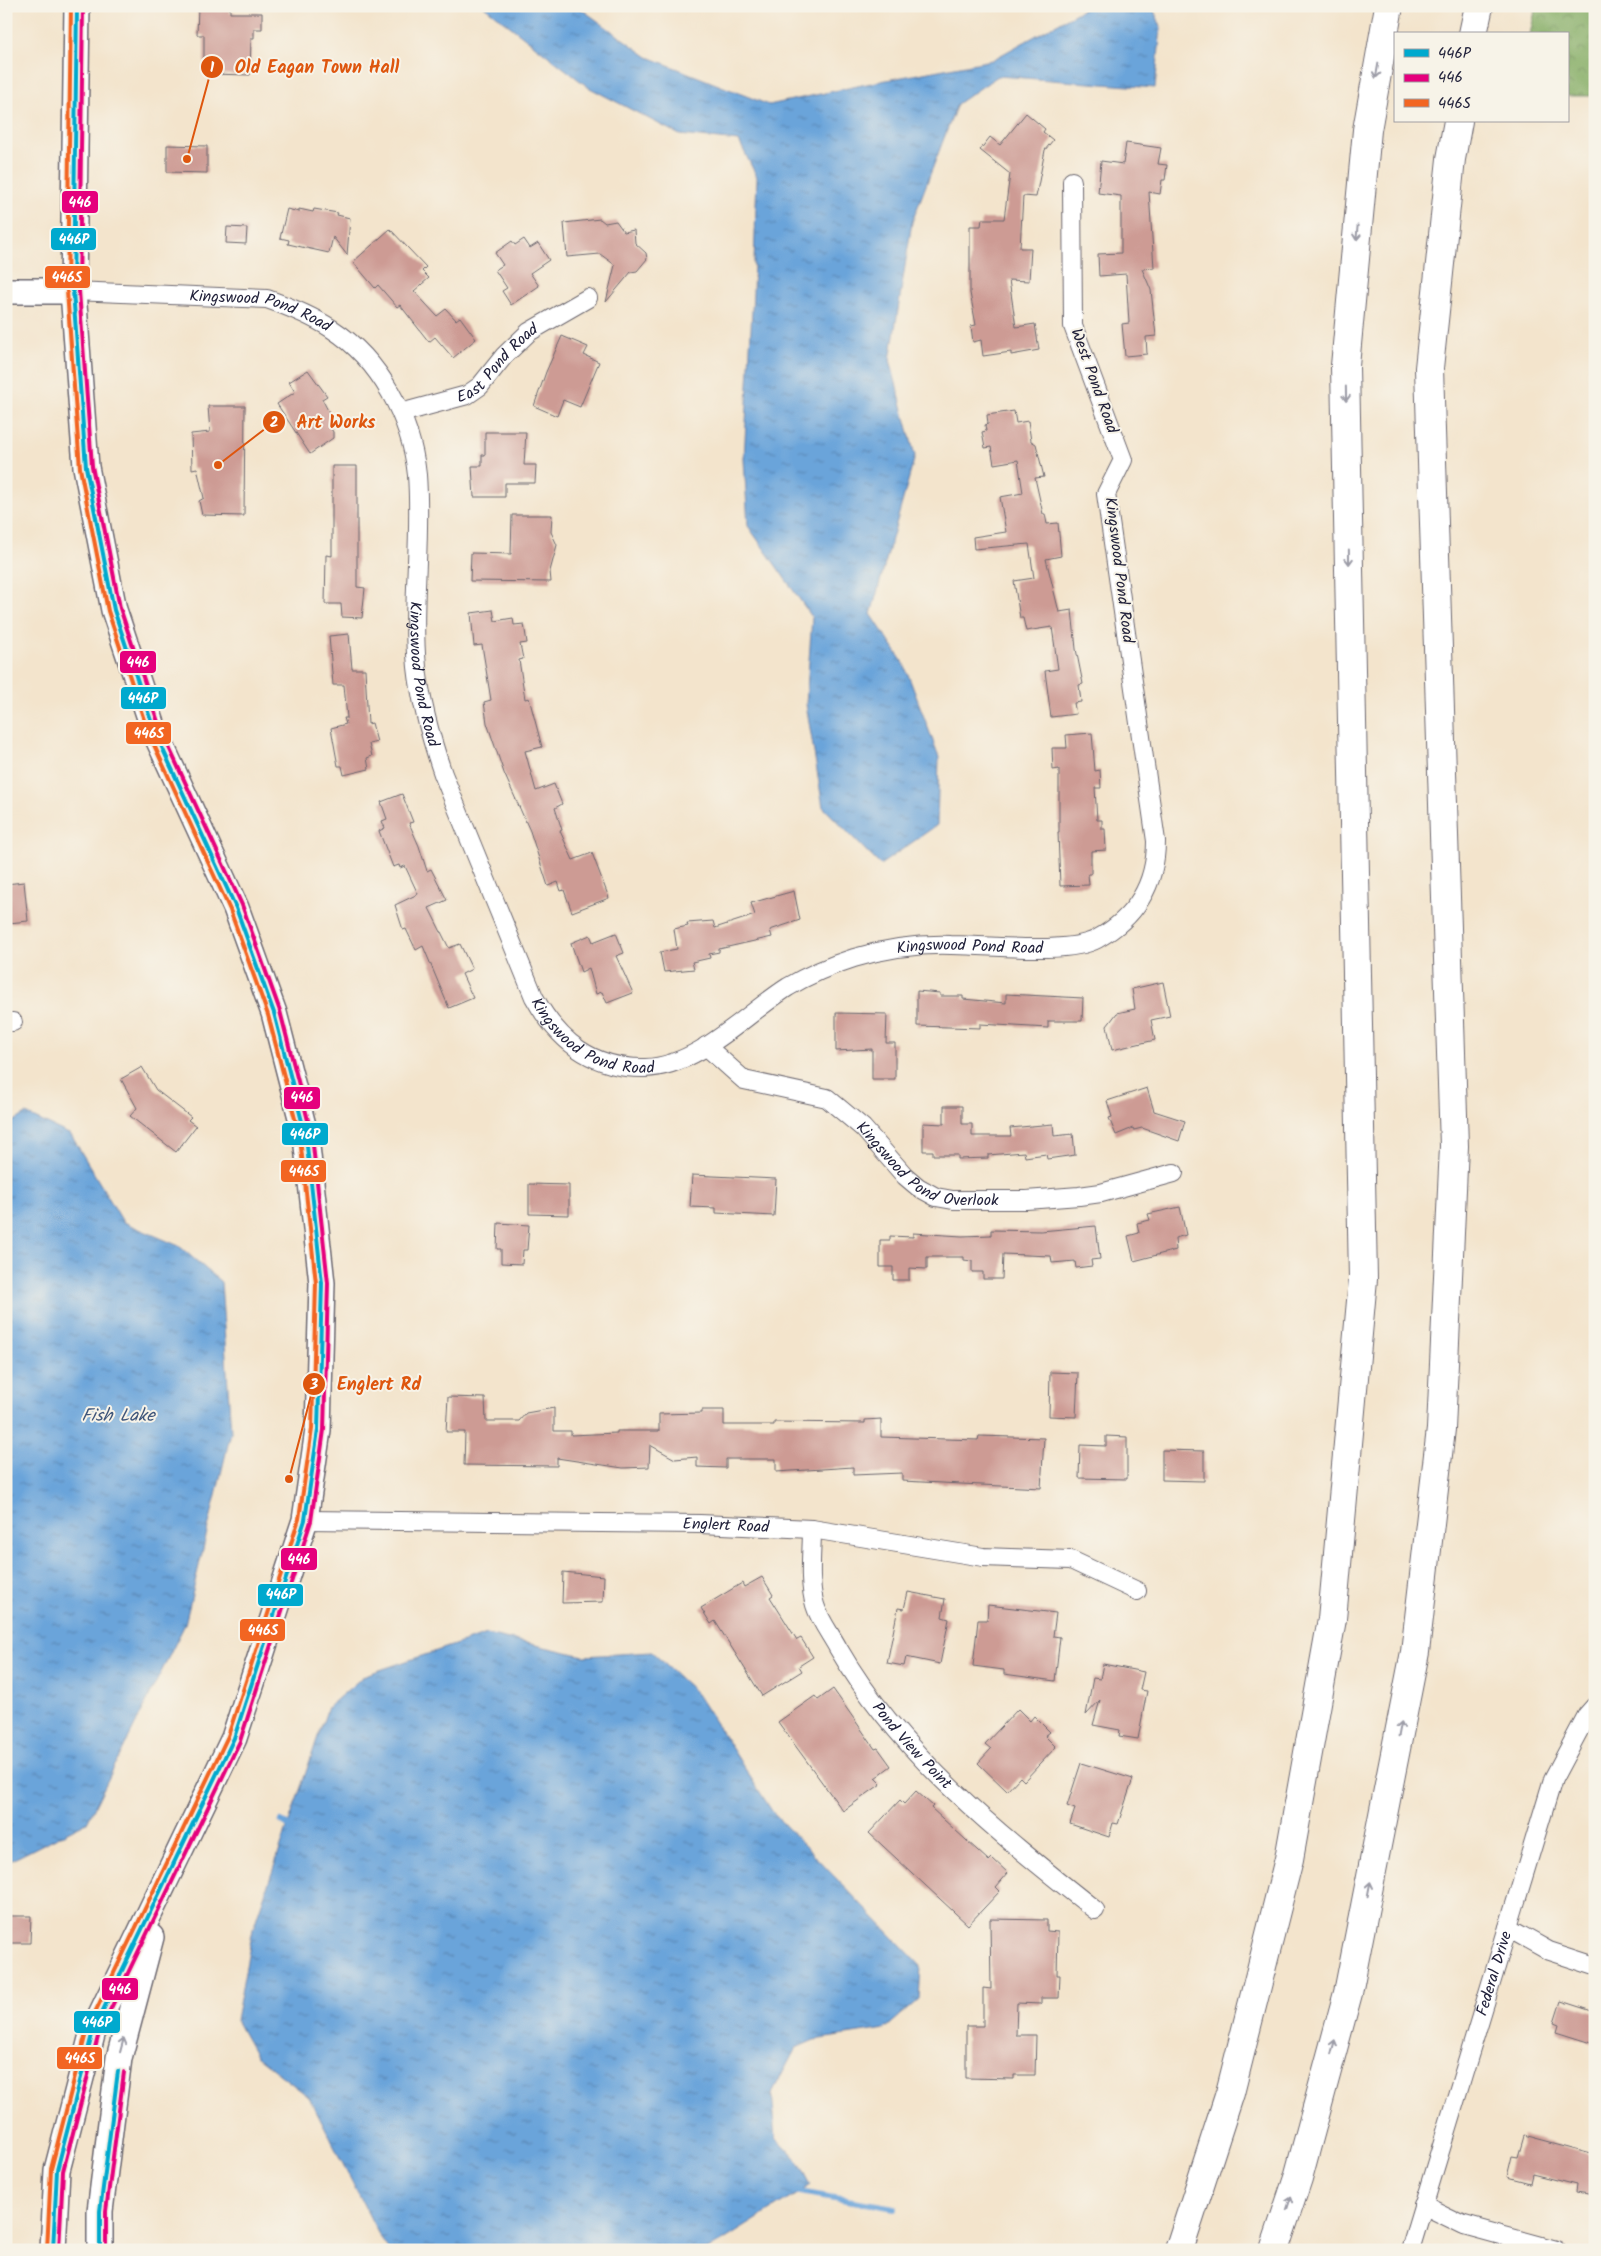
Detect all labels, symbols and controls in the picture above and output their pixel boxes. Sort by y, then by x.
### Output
legend [1394,32,1568,122]
text: 446P [1438,42,1472,66]
callout: Old Eagan Town Hall [200,50,410,83]
text: Old Eagan Town Hall [235,54,399,83]
text: 1 [210,56,215,80]
one-way arrow [1372,63,1382,79]
text: 446 [1438,66,1463,90]
text: 446S [1438,92,1471,116]
line badge: 446 [61,190,99,214]
text: 446 [69,192,92,214]
one-way arrow [1352,224,1362,240]
line badge: 446P [50,227,97,251]
text: 446P [59,229,91,251]
line badge: 446S [44,265,91,289]
text: 446S [52,267,83,289]
street label: Kingswood Pond Road [189,283,337,339]
street label: East Pond Road [454,316,543,410]
street label: West Pond Road [1063,325,1125,438]
one-way arrow [1341,386,1351,402]
callout: Art Works [261,405,385,438]
text: Art Works [296,409,376,438]
text: 2 [270,411,279,435]
street label: Kingswood Pond Road [1098,496,1140,645]
one-way arrow [1344,548,1354,565]
street label: Kingswood Pond Road [403,601,446,751]
line badge: 446 [119,650,157,674]
text: 446 [127,652,150,674]
line badge: 446P [120,686,167,710]
text: 446P [128,688,160,710]
line badge: 446S [125,721,172,745]
text: 446S [134,723,165,745]
street label: Kingswood Pond Road [895,932,1044,961]
street label: Kingswood Pond Road [524,993,657,1081]
line badge: 446 [283,1086,321,1110]
text: 446 [291,1087,314,1109]
street label: Kingswood Pond Overlook [851,1115,999,1213]
line badge: 446P [281,1122,329,1146]
text: 446P [290,1124,322,1146]
line badge: 446S [280,1159,327,1183]
text: 446S [289,1161,320,1183]
callout: Englert Rd [302,1367,431,1400]
text: Englert Rd [337,1371,421,1400]
text: 3 [309,1373,318,1397]
water label: Fish Lake [81,1402,156,1431]
street label: Englert Road [683,1511,771,1540]
line badge: 446 [280,1547,318,1571]
text: 446 [288,1549,311,1571]
line badge: 446P [257,1583,304,1607]
text: 446P [266,1584,298,1606]
line badge: 446S [239,1618,286,1642]
text: 446S [248,1620,279,1642]
street label: Pond View Point [866,1697,958,1796]
one-way arrow [1395,1722,1405,1738]
one-way arrow [1364,1881,1374,1897]
street label: Federal Drive [1469,1928,1519,2019]
line badge: 446 [101,1977,139,2001]
text: 446 [109,1979,132,2001]
line badge: 446P [73,2010,121,2034]
text: 446P [82,2012,114,2034]
one-way arrow [118,2038,128,2054]
one-way arrow [1329,2040,1339,2056]
line badge: 446S [56,2046,103,2070]
text: 446S [65,2048,96,2070]
one-way arrow [1285,2196,1294,2212]

